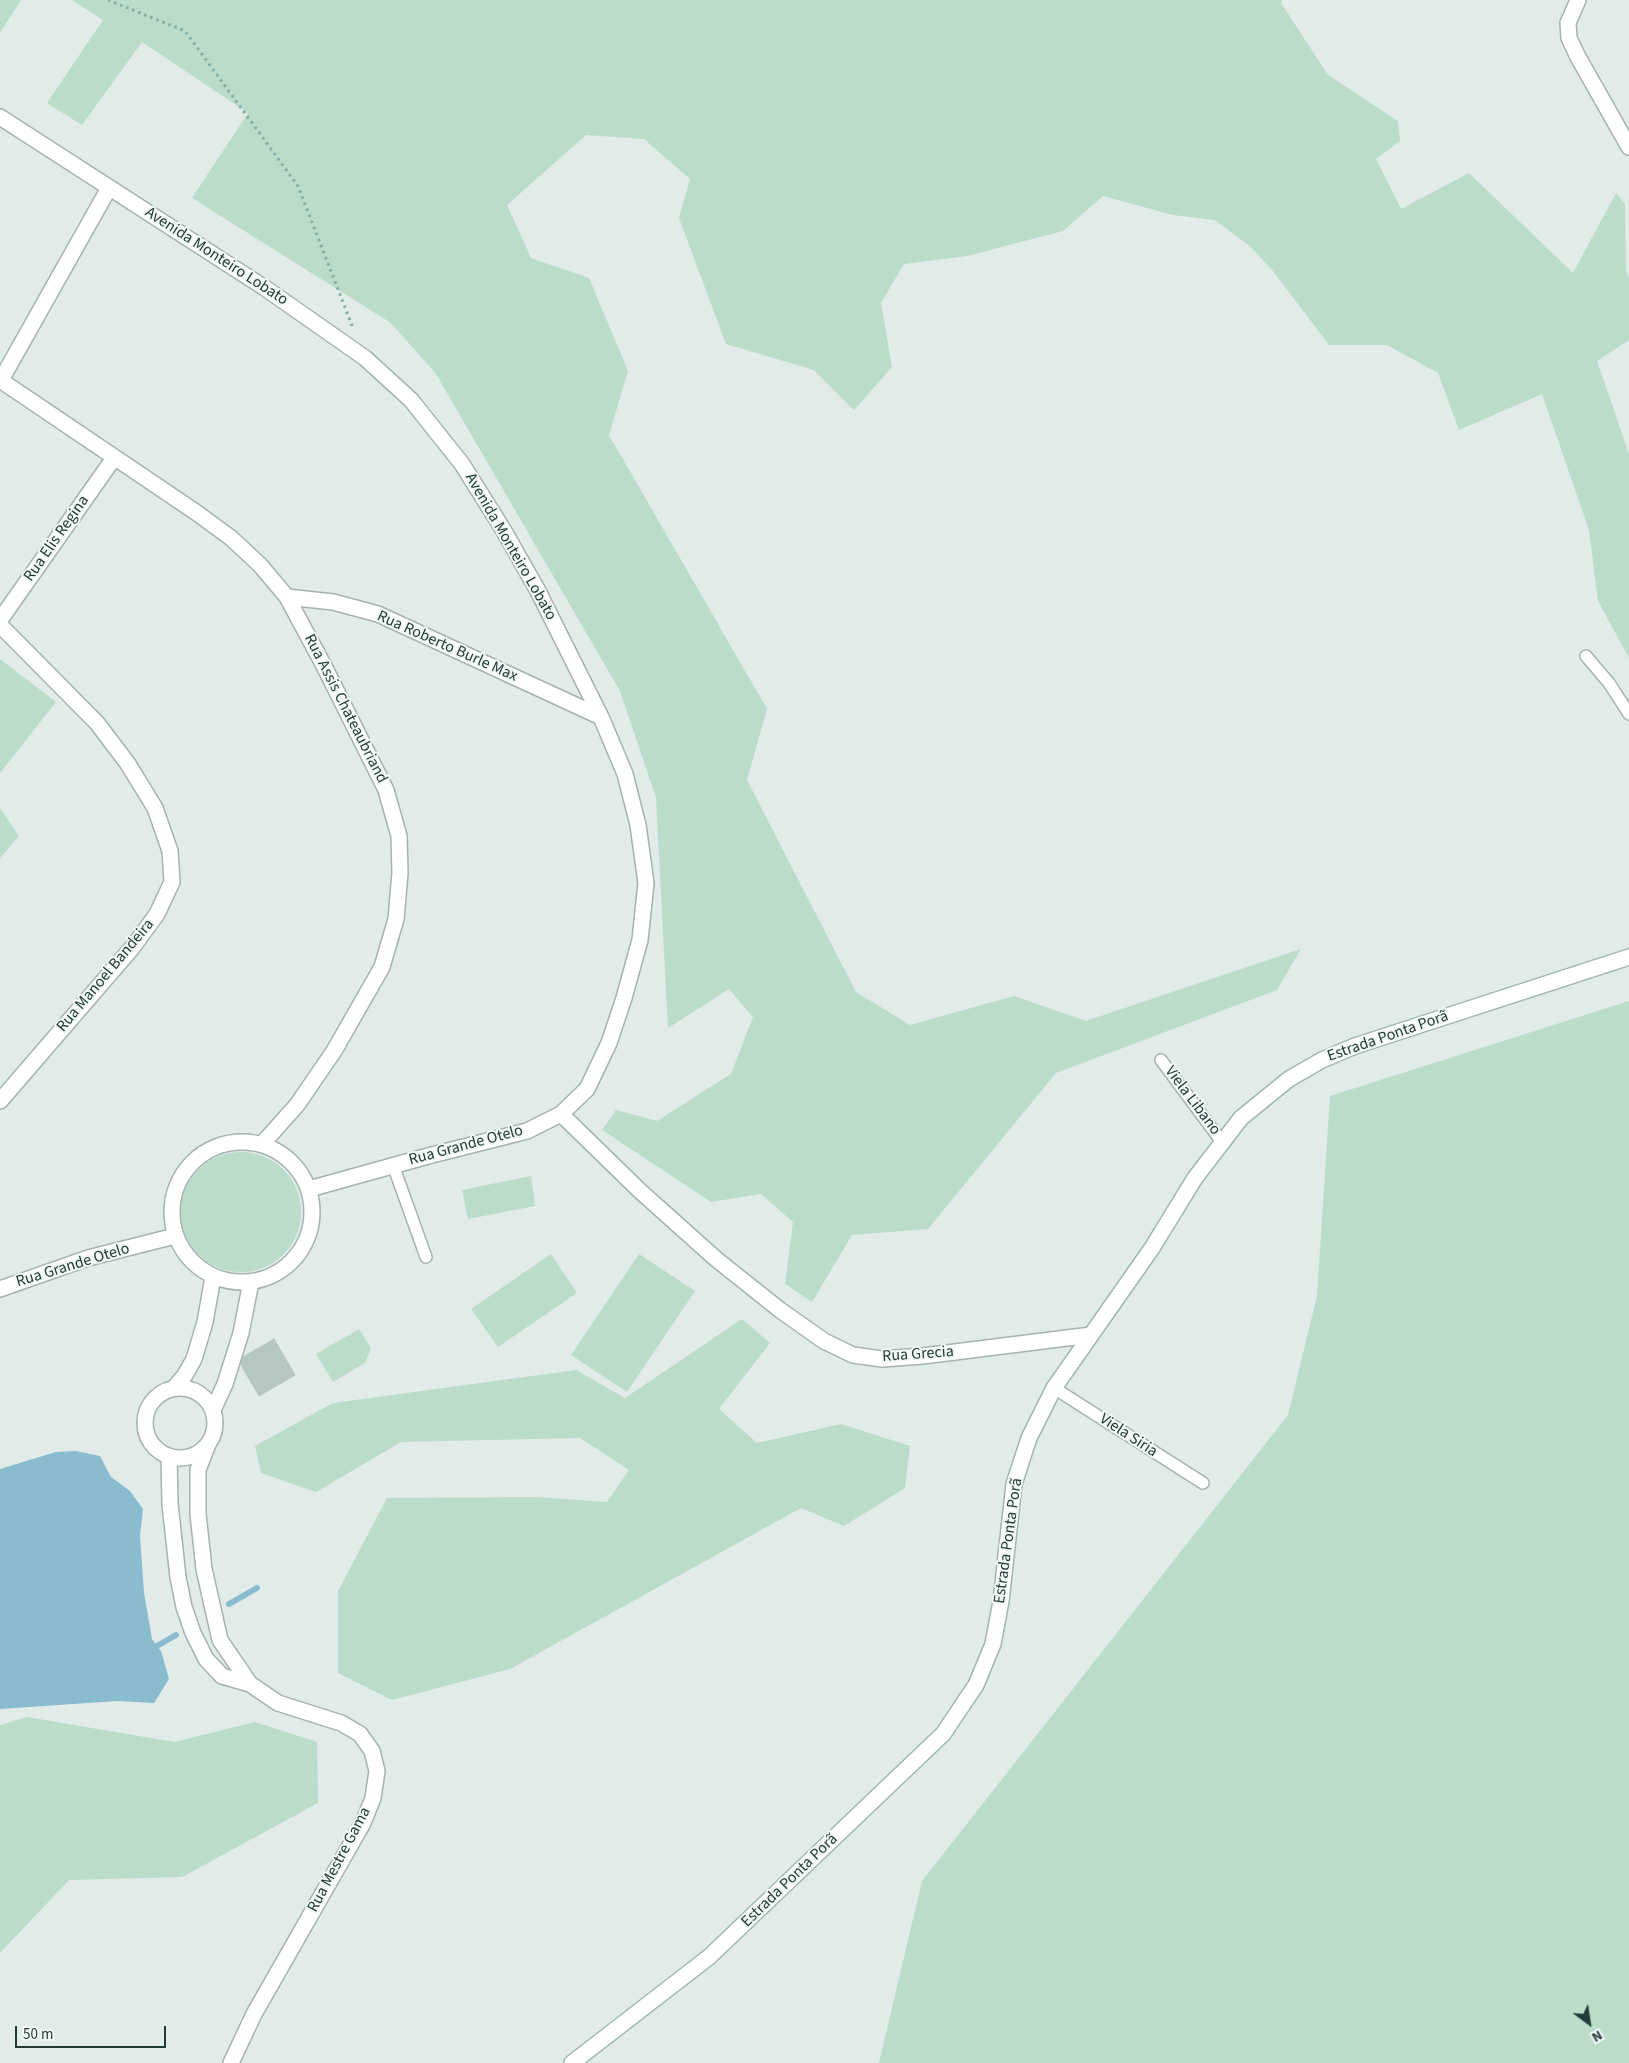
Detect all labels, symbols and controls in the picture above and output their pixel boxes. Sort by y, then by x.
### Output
street label: Avenida Monteiro Lobato [141,204,291,310]
street label: Avenida Monteiro Lobato [460,470,560,624]
street label: Rua Elis Regina [20,492,94,586]
street label: Rua Roberto Burle Max [374,607,520,687]
street label: Rua Assis Chateaubriand [299,631,391,787]
street label: Rua Manoel Bandeira [53,916,159,1036]
street label: Estrada Ponta Porã [1325,1007,1451,1067]
street label: Viela Libano [1160,1063,1224,1139]
street label: Rua Grande Otelo [407,1122,525,1170]
street label: Rua Grande Otelo [14,1240,132,1292]
street label: Rua Grecia [882,1343,954,1367]
street label: Viela Siria [1095,1410,1161,1462]
street label: Estrada Ponta Porã [991,1477,1027,1605]
street label: Rua Mestre Gama [304,1804,376,1916]
street label: Estrada Ponta Porã [738,1830,842,1932]
north arrow [1564,1998,1614,2048]
scale bar [18,2016,169,2048]
text: 50 m [23,2024,53,2045]
text: N [1588,2025,1606,2047]

